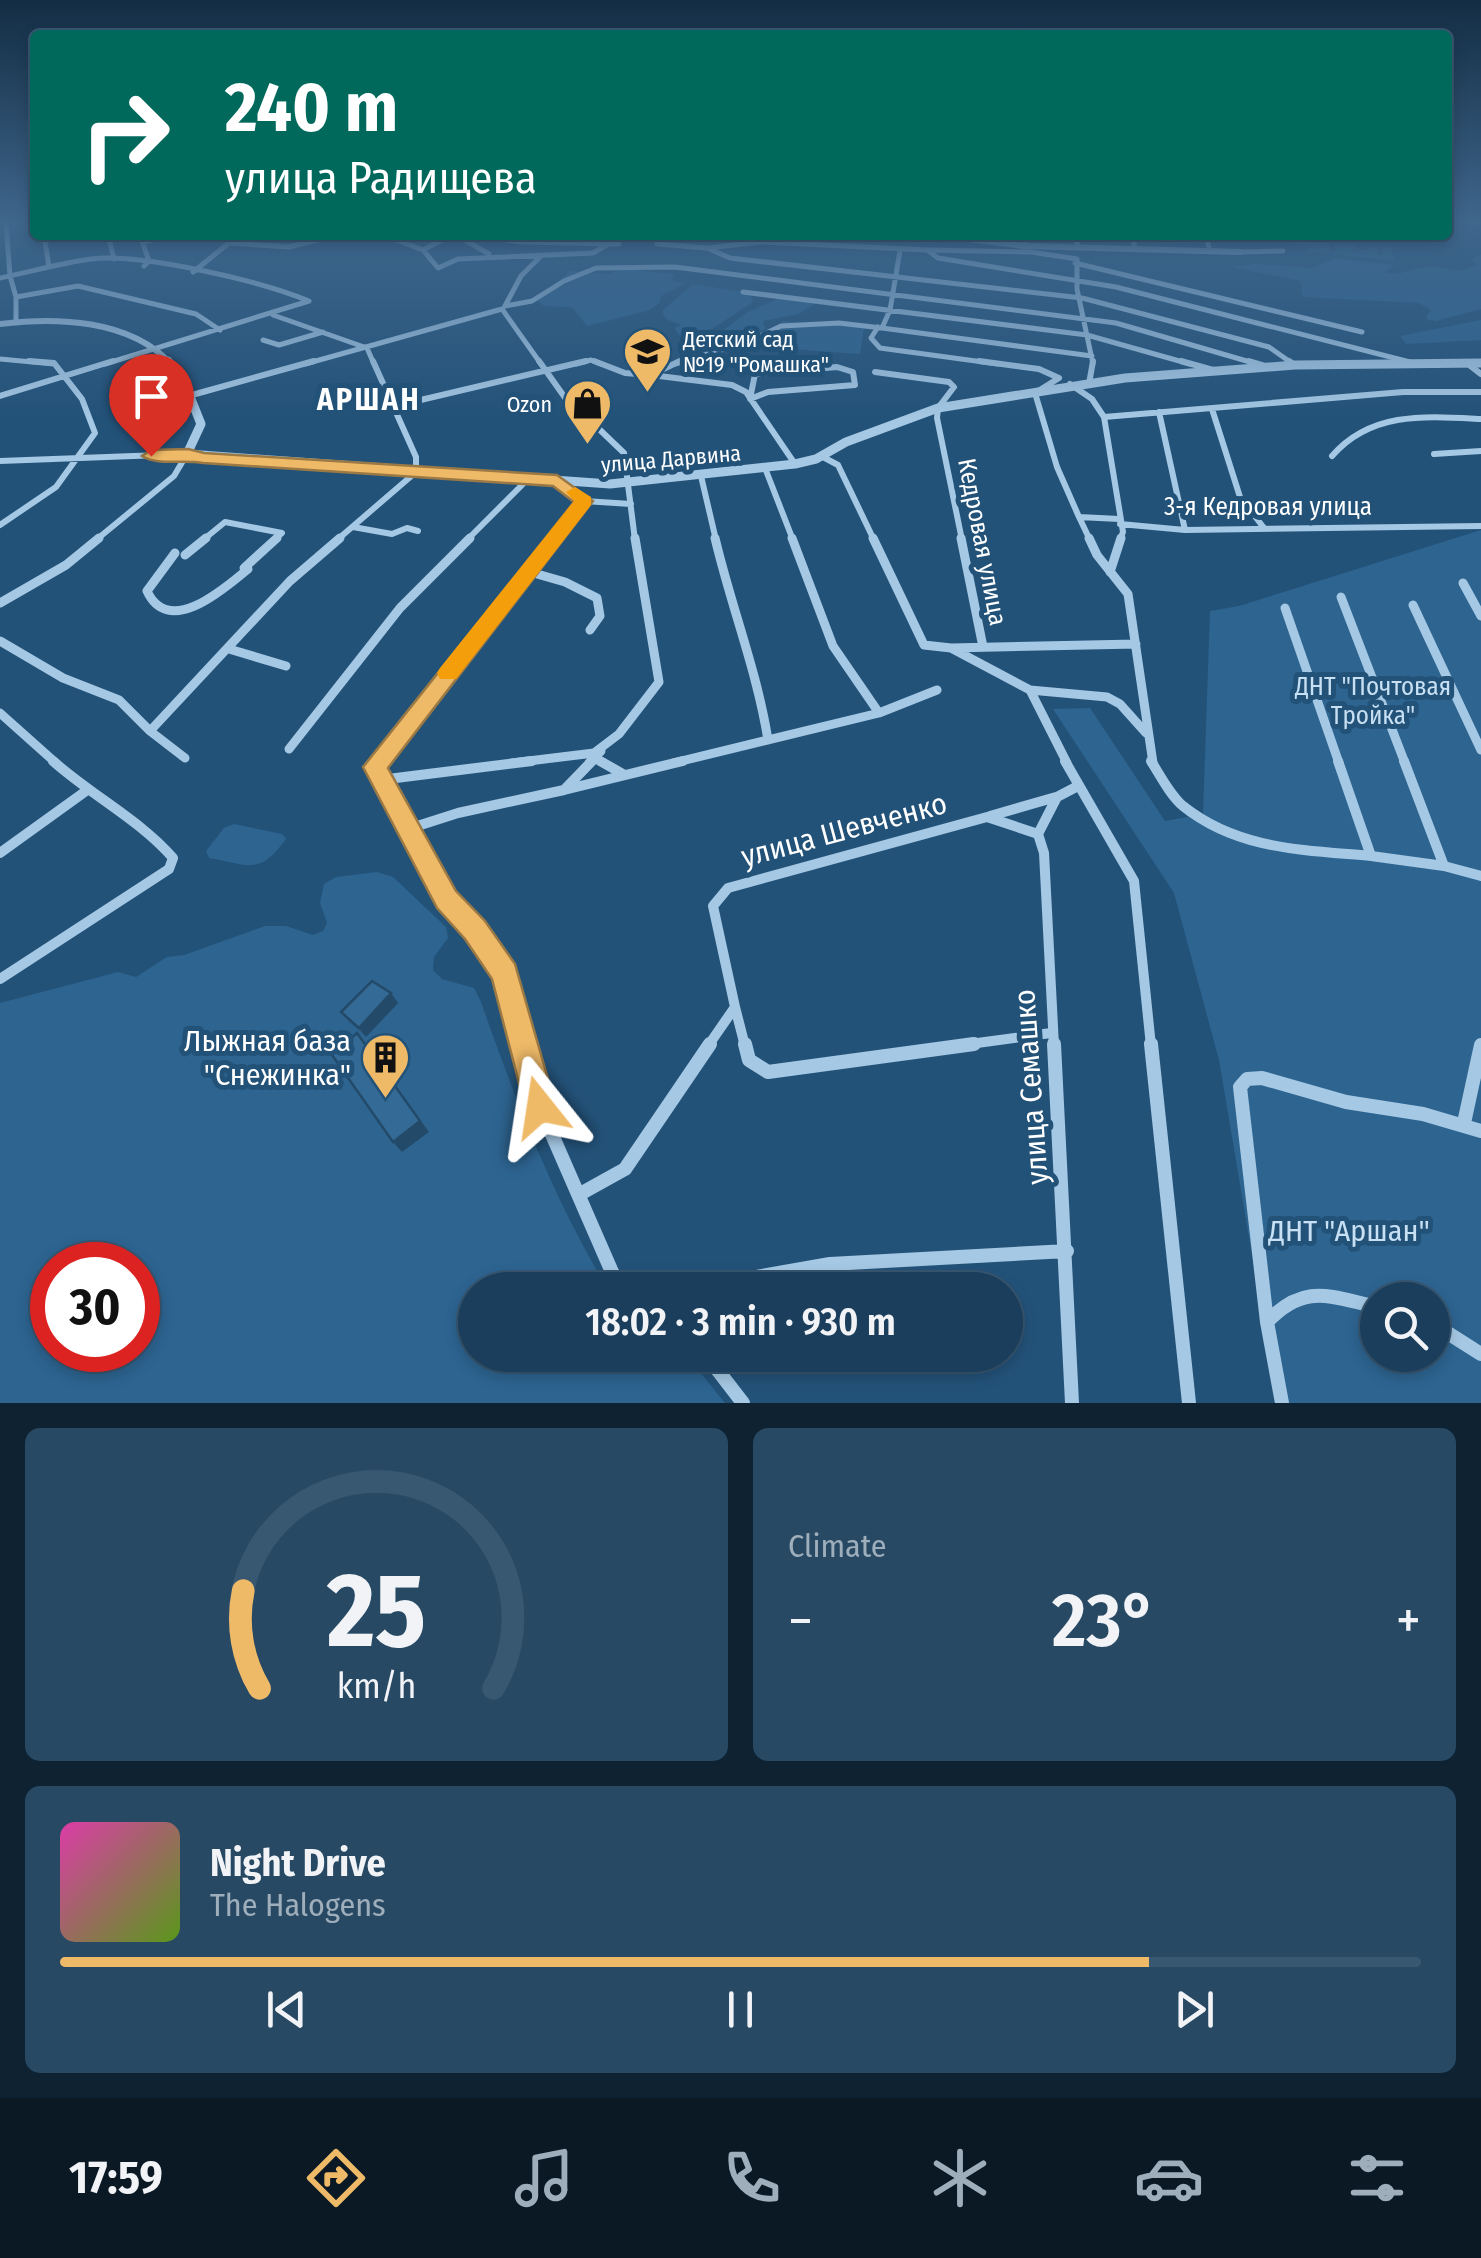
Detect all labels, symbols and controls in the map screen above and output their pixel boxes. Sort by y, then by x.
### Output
text: 240 m [225,66,398,150]
icon: right [60,70,190,200]
text: улица Радищева [225,151,537,205]
school or university icon: Детский сад №19 "Ромашка" [622,326,674,394]
place label: Детский сад №19 "Ромашка" [682,326,829,378]
pin [109,354,194,457]
icon: arrive [124,369,179,424]
shop icon: Ozon [561,378,613,446]
district label: АРШАН [316,382,421,418]
place label: Ozon [507,391,552,418]
street label: улица Дарвина [600,439,742,479]
street label: Кедровая улица [951,456,1013,628]
street label: 3-я Кедровая улица [1164,492,1372,522]
park label: ДНТ "Почтовая Тройка" [1294,672,1451,731]
street label: улица Шевченко [737,785,951,875]
street label: улица Семашко [1006,988,1056,1186]
place label: Лыжная база "Снежинка" [184,1023,351,1093]
building icon: Лыжная база "Снежинка" [360,1032,412,1100]
position arrow [488,1055,592,1159]
park label: ДНТ "Аршан" [1267,1213,1430,1249]
speed limit sign: 30 [30,1242,160,1372]
map controls [1360,1282,1450,1372]
button: search [1360,1282,1450,1372]
text: 18:02 · 3 min · 930 m [585,1299,896,1345]
text: Climate [788,1527,887,1565]
text: 25 [326,1549,426,1674]
text: 23° [1052,1576,1157,1666]
text: − [788,1588,813,1654]
text: + [1396,1588,1421,1654]
text: km/h [337,1665,416,1707]
text: Night Drive [210,1840,386,1886]
text: The Halogens [210,1886,386,1924]
icon: previous [259,1982,314,2037]
icon: pause [713,1982,768,2037]
icon: next [1167,1982,1222,2037]
icon: directions [301,2143,371,2213]
icon: music [509,2143,579,2213]
icon: phone [717,2143,787,2213]
icon: climate [925,2143,995,2213]
icon: car [1134,2143,1204,2213]
icon: filters [1342,2143,1412,2213]
text: 17:59 [69,2151,163,2205]

